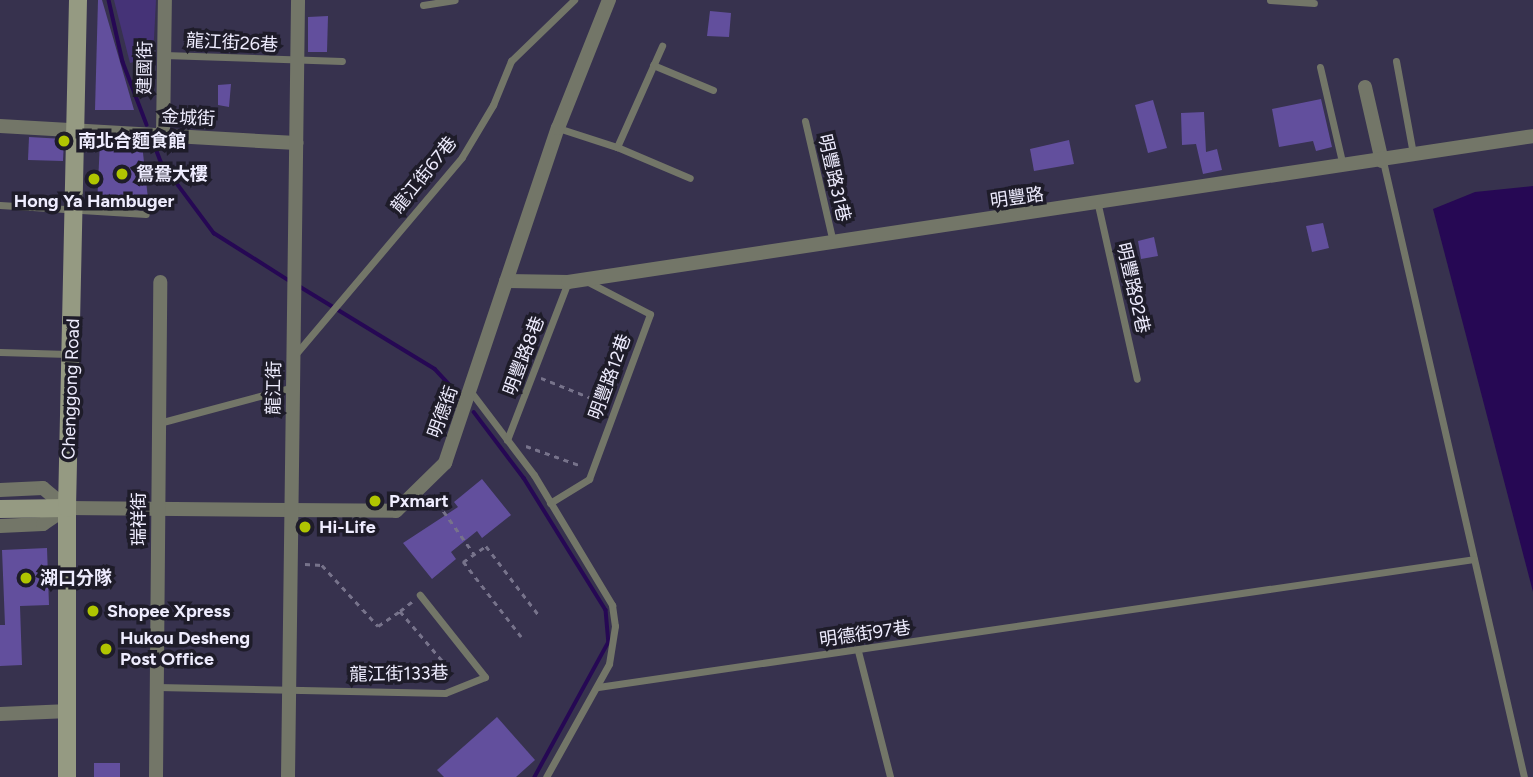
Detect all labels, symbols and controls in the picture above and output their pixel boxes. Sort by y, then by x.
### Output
street label: 龍江街26巷 [185,30,279,56]
street label: 建國街 [134,41,156,95]
street label: 金城街 [160,106,216,130]
place label: 南北合麵食館 [78,130,186,152]
street label: 明豐路31巷 [813,132,855,224]
marker: 南北合麵食館 [56,133,72,149]
street label: 龍江街67巷 [387,133,461,217]
place label: 鴛鴦大樓 [136,163,208,185]
marker: 鴛鴦大樓 [114,166,130,182]
marker: Hong Ya Hambuger [86,171,102,187]
street label: 明豐路 [989,184,1045,212]
place label: Hong Ya Hambuger [14,190,174,212]
street label: 明豐路92巷 [1112,241,1154,335]
street label: 明豐路8巷 [499,313,549,399]
street label: Chenggong Road [58,318,84,460]
street label: 明豐路12巷 [585,331,635,423]
street label: 龍江街 [263,361,285,415]
street label: 明德街 [424,383,462,441]
place label: Pxmart [389,490,449,512]
street label: 瑞祥街 [128,492,150,546]
marker: Pxmart [367,493,383,509]
place label: Hi-Life [319,516,376,538]
marker: Hi-Life [297,519,313,535]
place label: 湖口分隊 [40,567,112,589]
marker: 湖口分隊 [18,570,34,586]
place label: Shopee Xpress [107,600,230,622]
marker: Shopee Xpress [85,603,101,619]
street label: 明德街97巷 [818,617,912,651]
place label: Hukou Desheng Post Office [120,628,250,670]
marker: Hukou Desheng Post Office [98,641,114,657]
street label: 龍江街133巷 [349,662,449,686]

